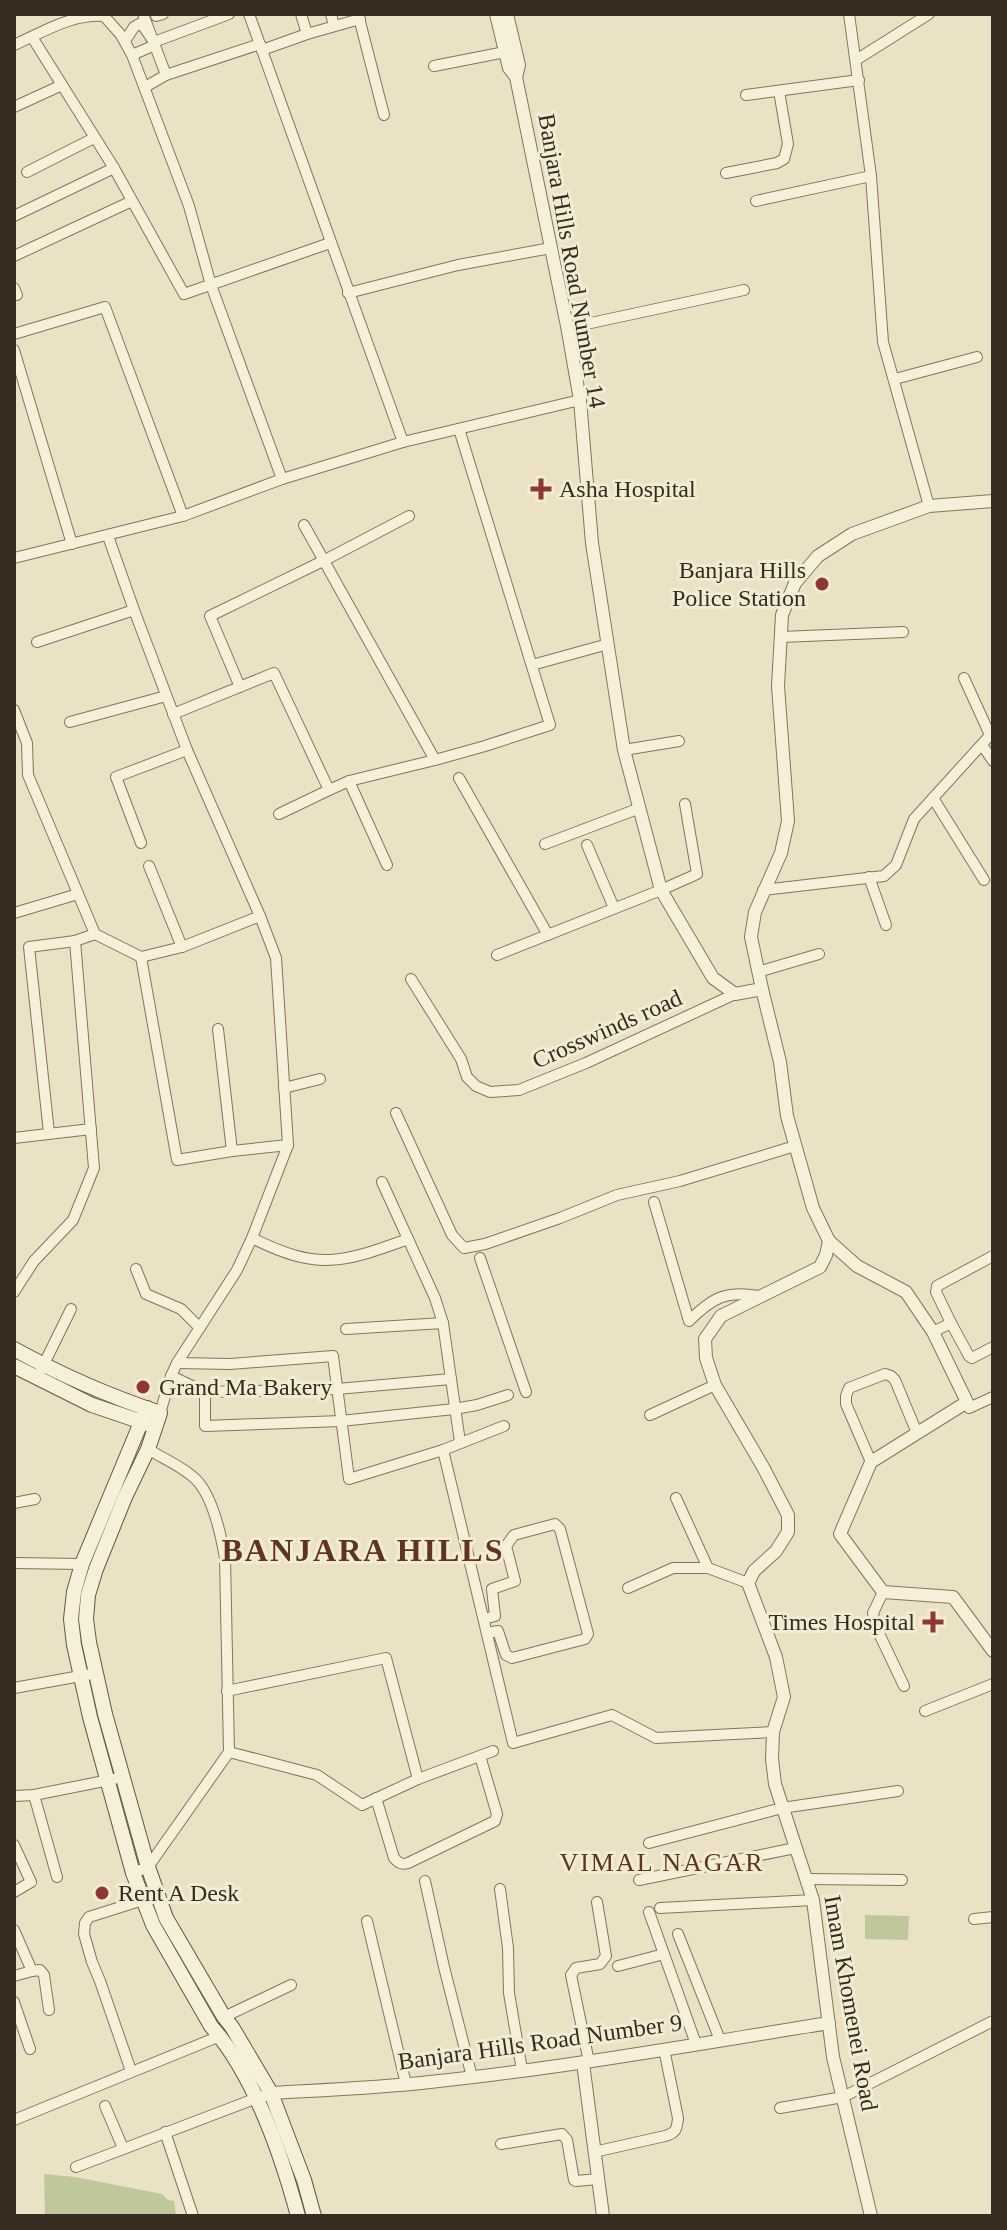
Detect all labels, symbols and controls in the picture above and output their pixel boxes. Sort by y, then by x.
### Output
street label: Banjara Hills Road Number 14 [533,112,611,410]
place label: Asha Hospital [559,476,696,502]
marker: Asha Hospital [530,478,552,500]
place label: Banjara Hills Police Station [672,557,806,611]
marker: Banjara Hills Police Station [813,575,831,593]
street label: Crosswinds road [528,984,686,1074]
place label: Grand Ma Bakery [159,1374,332,1400]
marker: Grand Ma Bakery [134,1378,152,1396]
district label: BANJARA HILLS [222,1532,504,1568]
place label: Times Hospital [769,1609,915,1635]
marker: Times Hospital [922,1611,944,1633]
district label: VIMAL NAGAR [559,1848,765,1877]
place label: Rent A Desk [118,1880,239,1906]
marker: Rent A Desk [93,1884,111,1902]
street label: Imam Khomenei Road [819,1893,883,2113]
street label: Banjara Hills Road Number 9 [396,2009,684,2075]

